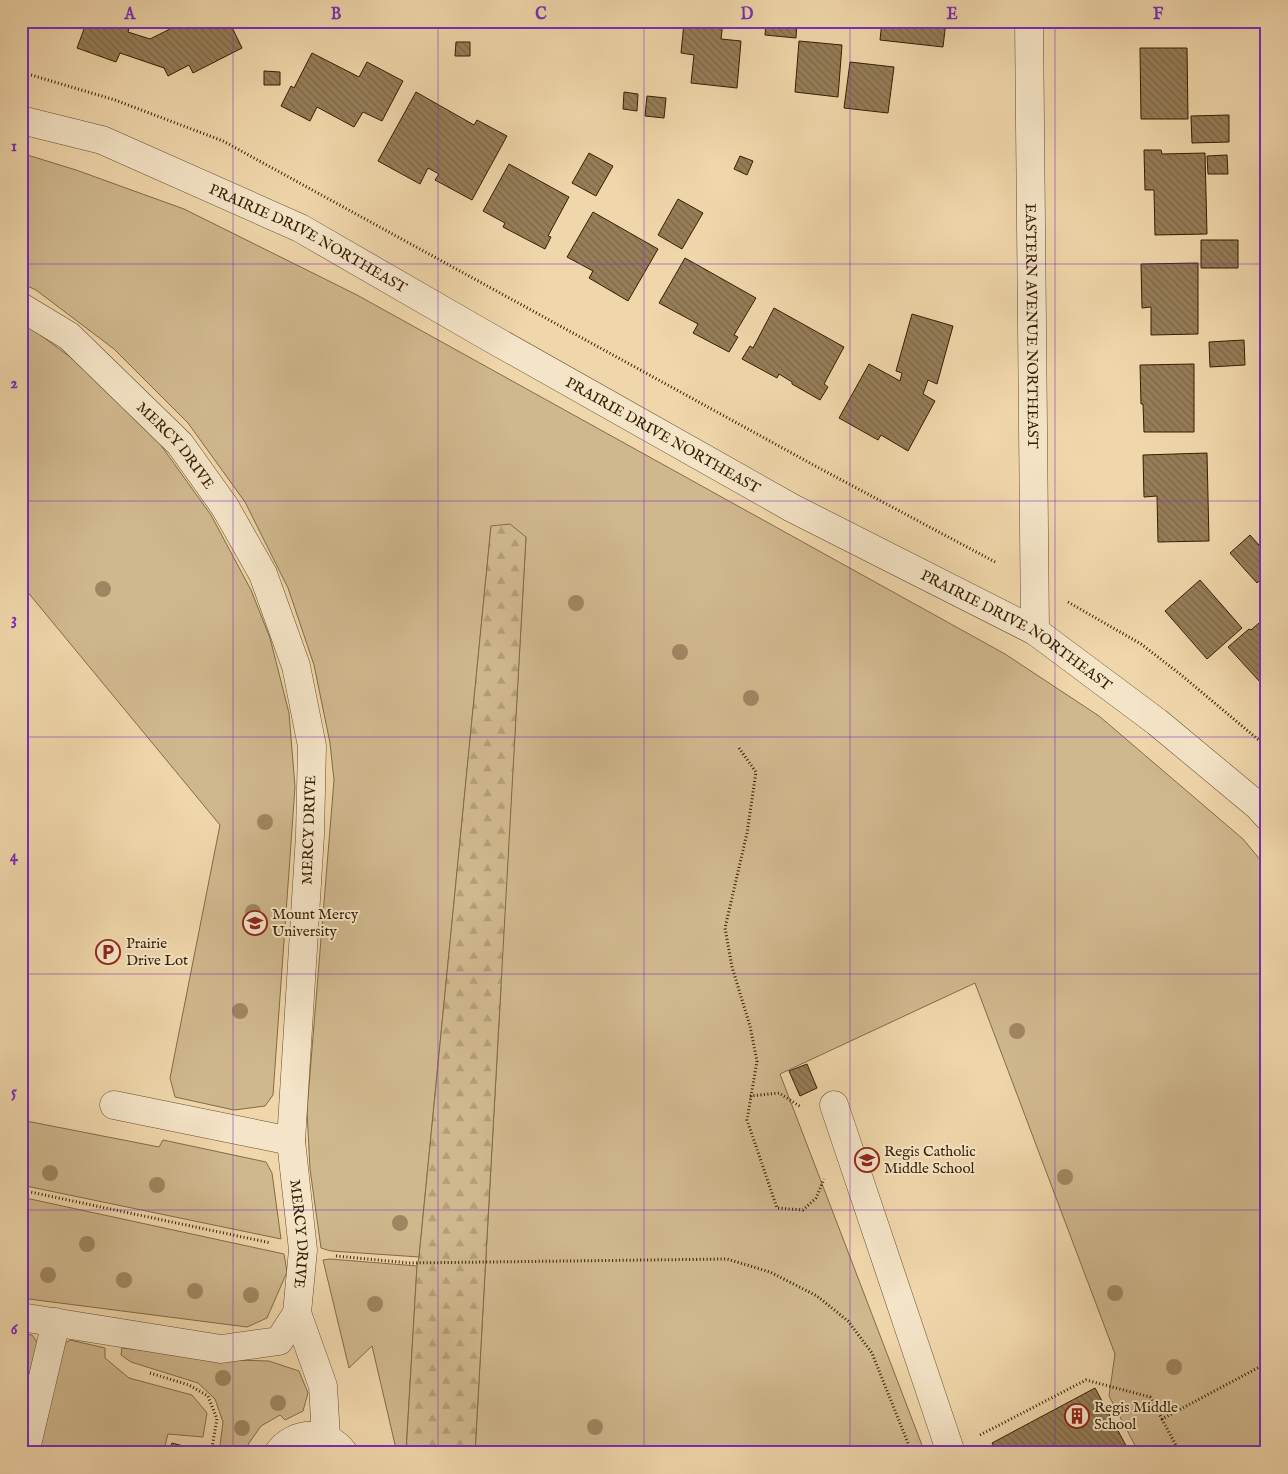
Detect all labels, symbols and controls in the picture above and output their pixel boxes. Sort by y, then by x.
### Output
text: A [124,5,137,25]
text: B [331,5,342,25]
text: C [535,5,547,25]
text: D [741,5,754,25]
text: E [946,5,958,25]
text: F [1153,5,1164,25]
text: 1 [11,137,17,157]
street label: PRAIRIE DRIVE NORTHEAST [206,179,411,297]
street label: EASTERN AVENUE NORTHEAST [1021,203,1043,449]
street label: PRAIRIE DRIVE NORTHEAST [562,373,764,498]
text: 2 [10,374,18,394]
street label: MERCY DRIVE [133,398,218,493]
street label: PRAIRIE DRIVE NORTHEAST [918,565,1116,695]
text: 3 [11,610,17,630]
street label: MERCY DRIVE [298,775,320,885]
text: 4 [10,847,19,867]
place label: Mount Mercy University [272,905,359,941]
school or university icon: Mount Mercy University [242,910,268,936]
place label: Prairie Drive Lot [126,934,188,970]
parking icon: Prairie Drive Lot [95,939,121,965]
text: 5 [11,1083,17,1103]
place label: Regis Catholic Middle School [884,1142,976,1178]
school or university icon: Regis Catholic Middle School [854,1147,880,1173]
street label: MERCY DRIVE [286,1179,313,1290]
text: 6 [11,1320,19,1340]
place label: Regis Middle School [1094,1398,1178,1434]
building icon: Regis Middle School [1064,1403,1090,1429]

